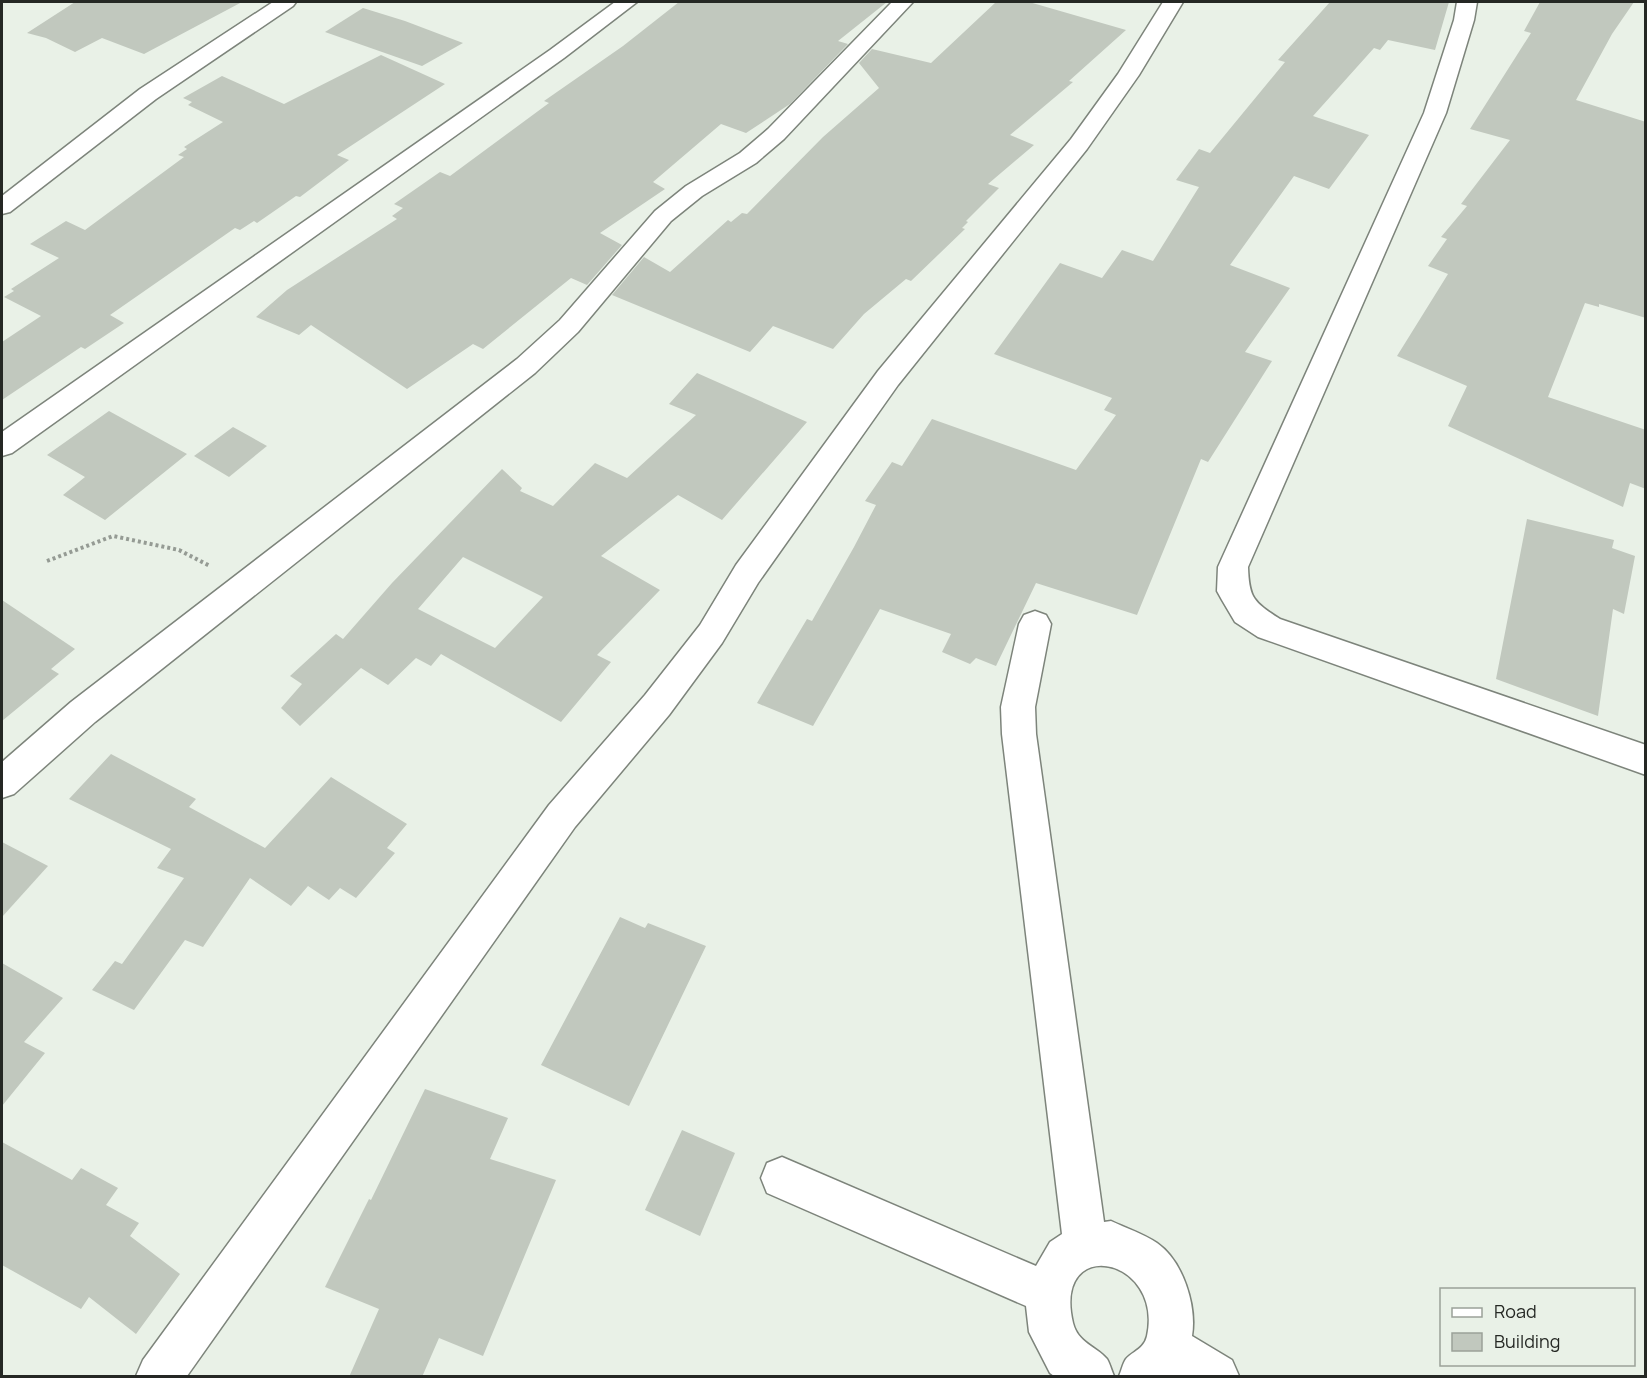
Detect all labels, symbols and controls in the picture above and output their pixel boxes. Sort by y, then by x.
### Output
legend [1440,1288,1635,1366]
text: Road [1494,1299,1537,1323]
text: Building [1494,1329,1560,1353]

